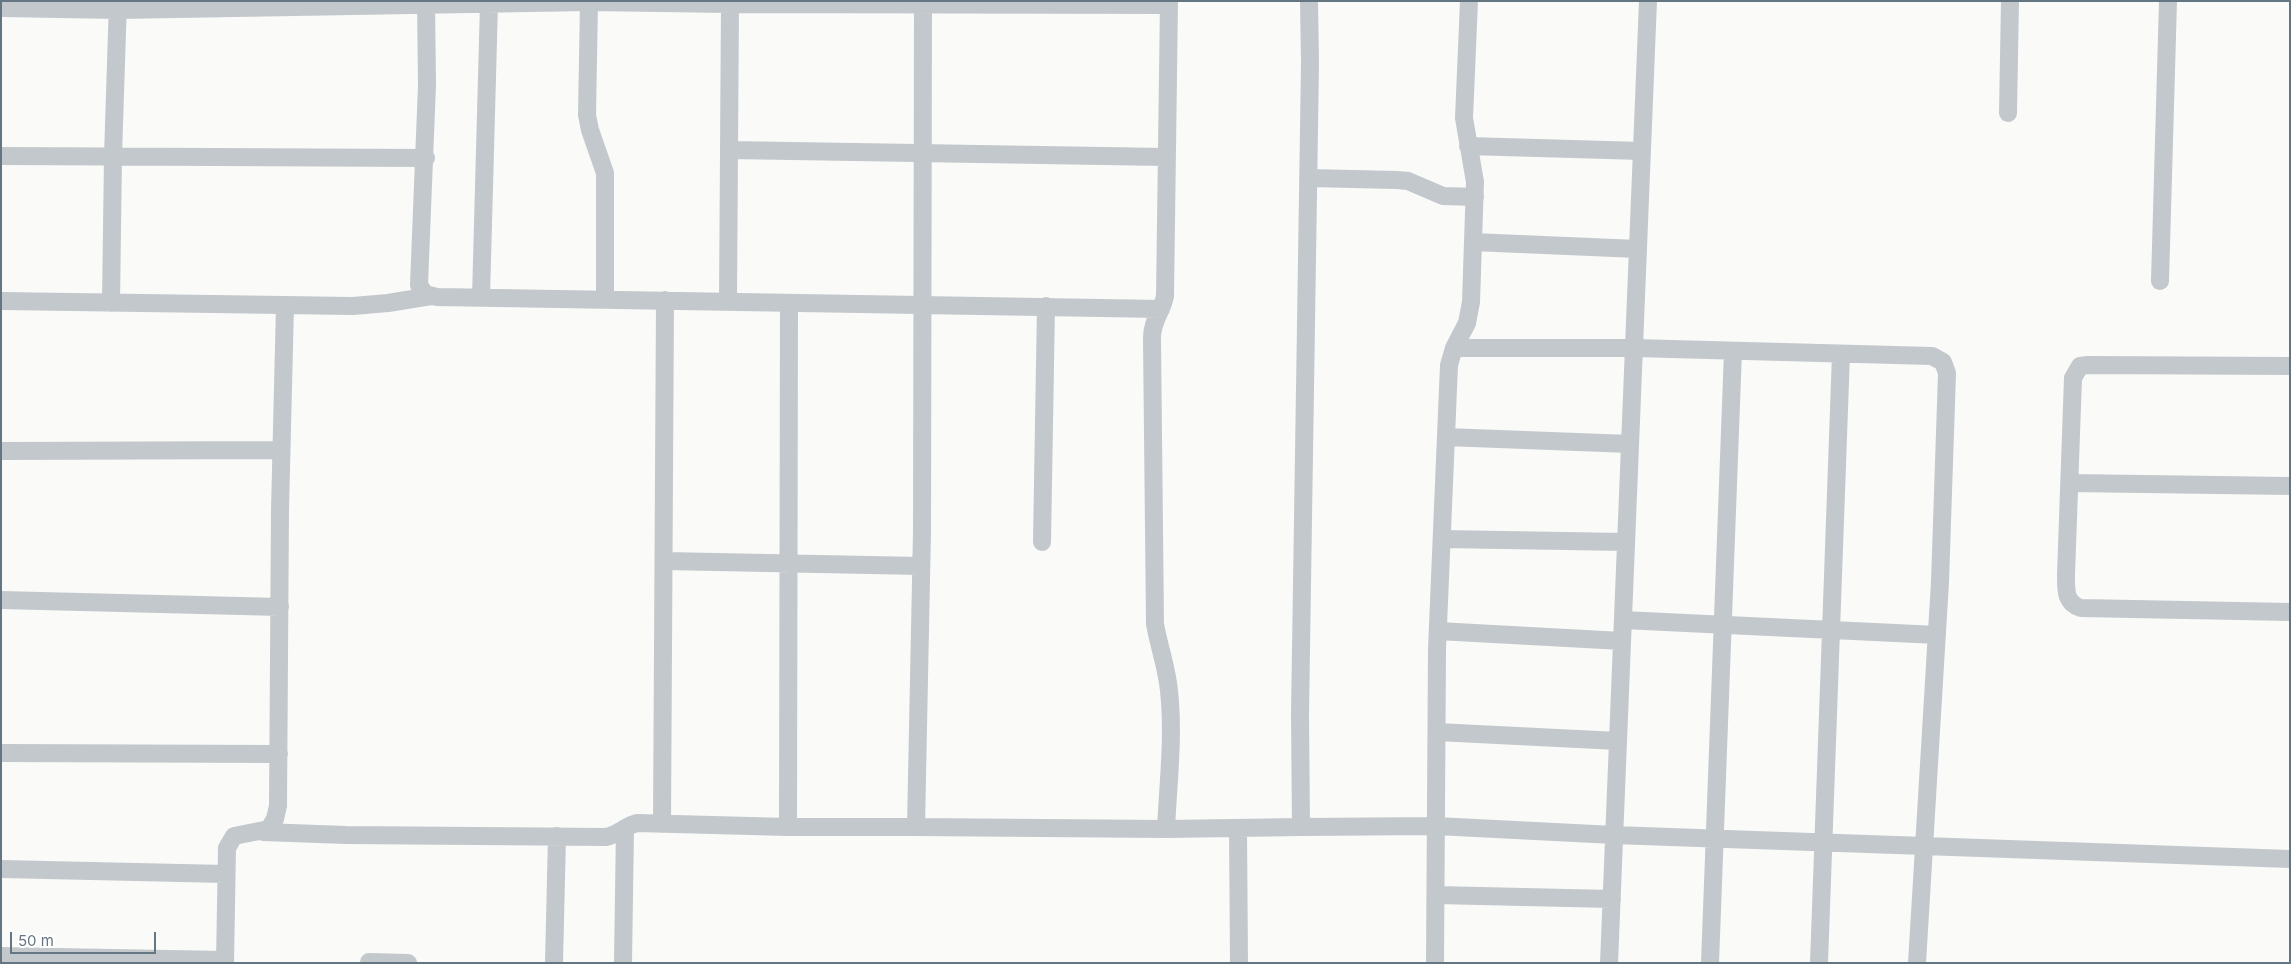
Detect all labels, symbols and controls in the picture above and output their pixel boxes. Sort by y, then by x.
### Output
scale bar [12,922,159,954]
text: 50 m [18,931,54,950]

